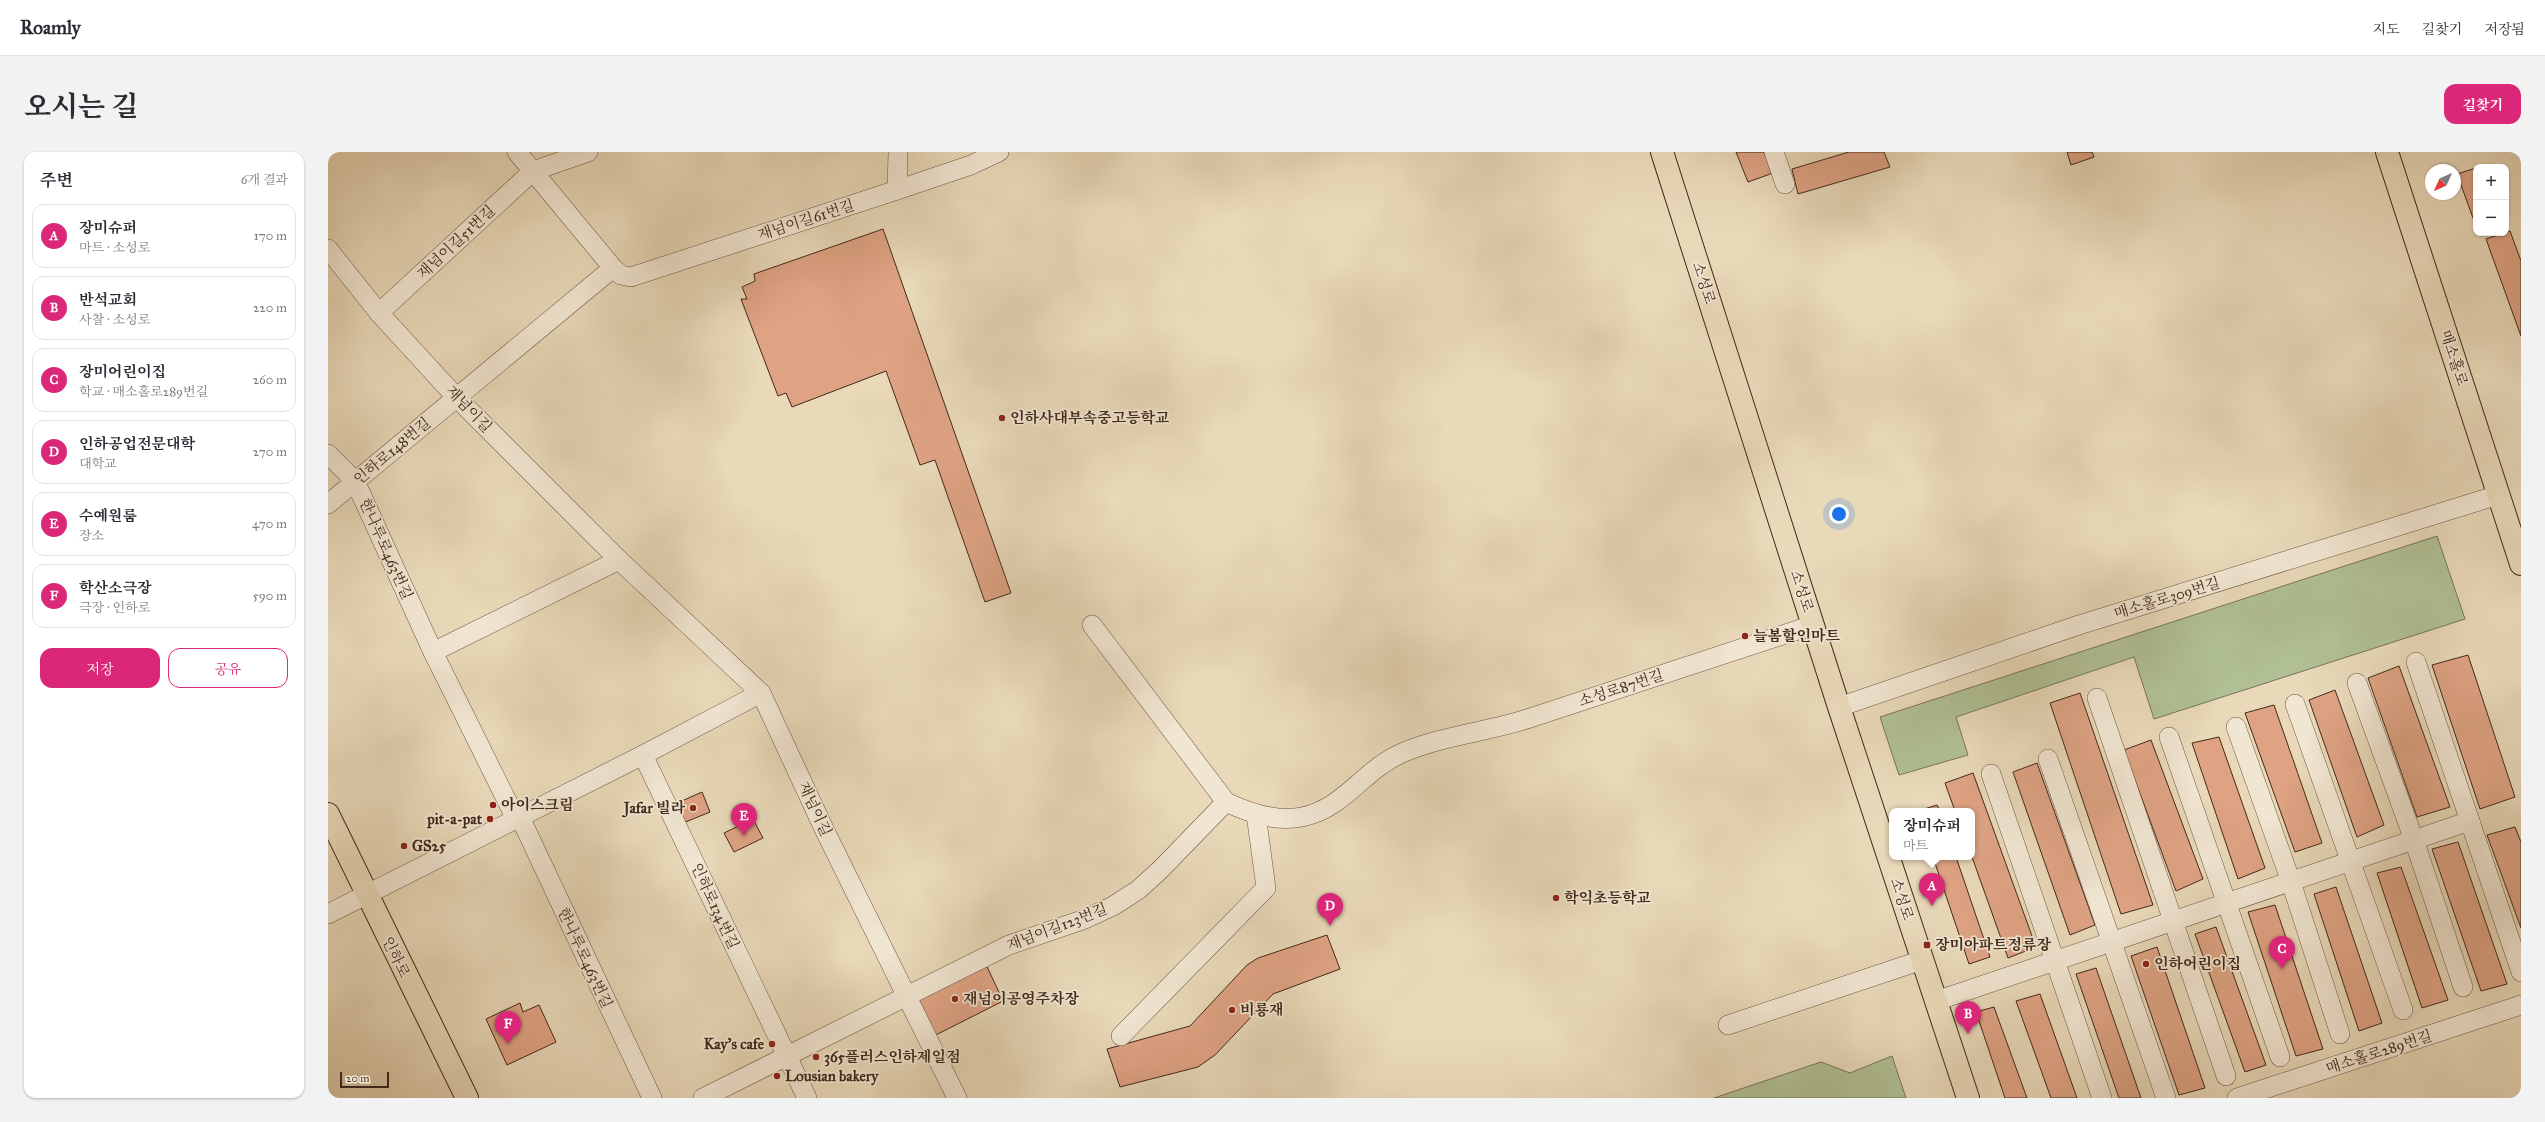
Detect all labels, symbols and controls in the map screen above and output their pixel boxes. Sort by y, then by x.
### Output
text: Roamly [20,16,81,39]
text: 지도 [2373,21,2400,38]
text: 길찾기 [2422,21,2462,38]
text: 저장됨 [2484,21,2525,38]
button: 길찾기 [2444,84,2521,124]
text: 오시는 길 [24,89,138,124]
north arrow [2425,164,2461,200]
map controls [2473,164,2509,236]
button: + [2473,164,2509,200]
text: 주변 [40,170,73,191]
text: 6개 결과 [241,172,288,188]
street label: 재넘이길61번길 [755,196,857,244]
button: − [2473,200,2509,236]
street label: 재넘이길51번길 [413,201,499,283]
text: 장미슈퍼 [79,219,137,237]
text: A [50,228,58,244]
text: 170 m [254,228,287,244]
text: 마트 · 소성로 [79,240,150,256]
street label: 소성로 [1689,260,1719,307]
text: 반석교회 [79,291,137,309]
text: B [50,300,58,316]
text: 220 m [253,300,287,316]
text: 사찰 · 소성로 [79,312,150,328]
street label: 매소홀로 [2436,328,2472,389]
text: 장미어린이집 [79,363,166,381]
text: C [50,372,58,388]
text: 260 m [253,372,287,388]
street label: 재넘이길 [442,382,496,436]
text: 학교 · 매소홀로289번길 [79,384,208,400]
place label: 인하사대부속중고등학교 [1010,409,1170,427]
marker: 인하사대부속중고등학교 [997,413,1007,423]
street label: 인하로148번길 [350,414,434,488]
text: 인하공업전문대학 [79,435,195,453]
text: D [49,444,59,460]
text: 270 m [253,444,287,460]
text: 대학교 [79,456,117,472]
street label: 한나루로463번길 [356,496,416,602]
your location [1829,504,1849,524]
text: 수예원룸 [79,507,137,525]
text: E [49,516,59,532]
text: 470 m [252,516,287,532]
text: 장소 [79,528,104,544]
street label: 소성로 [1787,568,1817,615]
street label: 매소홀로309번길 [2112,573,2222,623]
text: 학산소극장 [79,579,151,597]
text: F [50,588,58,604]
text: 590 m [253,588,287,604]
text: 극장 · 인하로 [79,600,150,616]
place label: 늘봄할인마트 [1753,627,1840,645]
marker: 늘봄할인마트 [1740,631,1750,641]
button: 저장 [40,648,160,688]
button: 공유 [168,648,288,688]
street label: 소성로87번길 [1576,666,1666,710]
street label: 재넘이길 [795,779,835,839]
place label: 아이스크림 [501,796,573,814]
place label: Jafar 빌라 [622,799,686,818]
marker: 아이스크림 [488,800,498,810]
marker: Jafar 빌라 [688,803,698,813]
pin: E [731,803,757,836]
popup [1889,808,1975,860]
place label: pit-a-pat [426,810,483,829]
marker: pit-a-pat [485,814,495,824]
text: 장미슈퍼 [1903,817,1961,835]
place label: GS25 [412,837,446,855]
text: 마트 [1903,838,1928,854]
marker: GS25 [399,841,409,851]
street label: 인하로134번길 [687,860,743,952]
pin: A [1919,873,1945,906]
street label: 소성로 [1887,876,1917,923]
place label: 학익초등학교 [1564,889,1651,907]
pin: D [1317,893,1343,926]
marker: 학익초등학교 [1551,893,1561,903]
street label: 재넘이길123번길 [1004,900,1110,954]
street label: 한나루로463번길 [554,905,616,1011]
street label: 인하로 [378,934,414,981]
place label: 장미아파트정류장 [1935,936,2051,954]
pin: C [2269,936,2295,969]
marker: 장미아파트정류장 [1922,940,1932,950]
place label: 인하어린이집 [2154,955,2241,973]
marker: 인하어린이집 [2141,959,2151,969]
place label: 재넘이공영주차장 [963,990,1079,1008]
marker: 재넘이공영주차장 [950,994,960,1004]
place label: 비룡재 [1240,1001,1283,1019]
pin: B [1955,1001,1981,1034]
marker: 비룡재 [1227,1005,1237,1015]
pin: F [495,1011,521,1044]
street label: 매소홀로289번길 [2324,1026,2434,1078]
place label: Kay’s cafe [704,1035,765,1054]
marker: Kay’s cafe [767,1039,777,1049]
place label: 365플러스인하제일점 [824,1048,961,1067]
marker: 365플러스인하제일점 [811,1052,821,1062]
place label: Lousian bakery [785,1067,879,1086]
scale bar [340,1070,389,1089]
marker: Lousian bakery [772,1071,782,1081]
text: 20 m [346,1072,369,1085]

